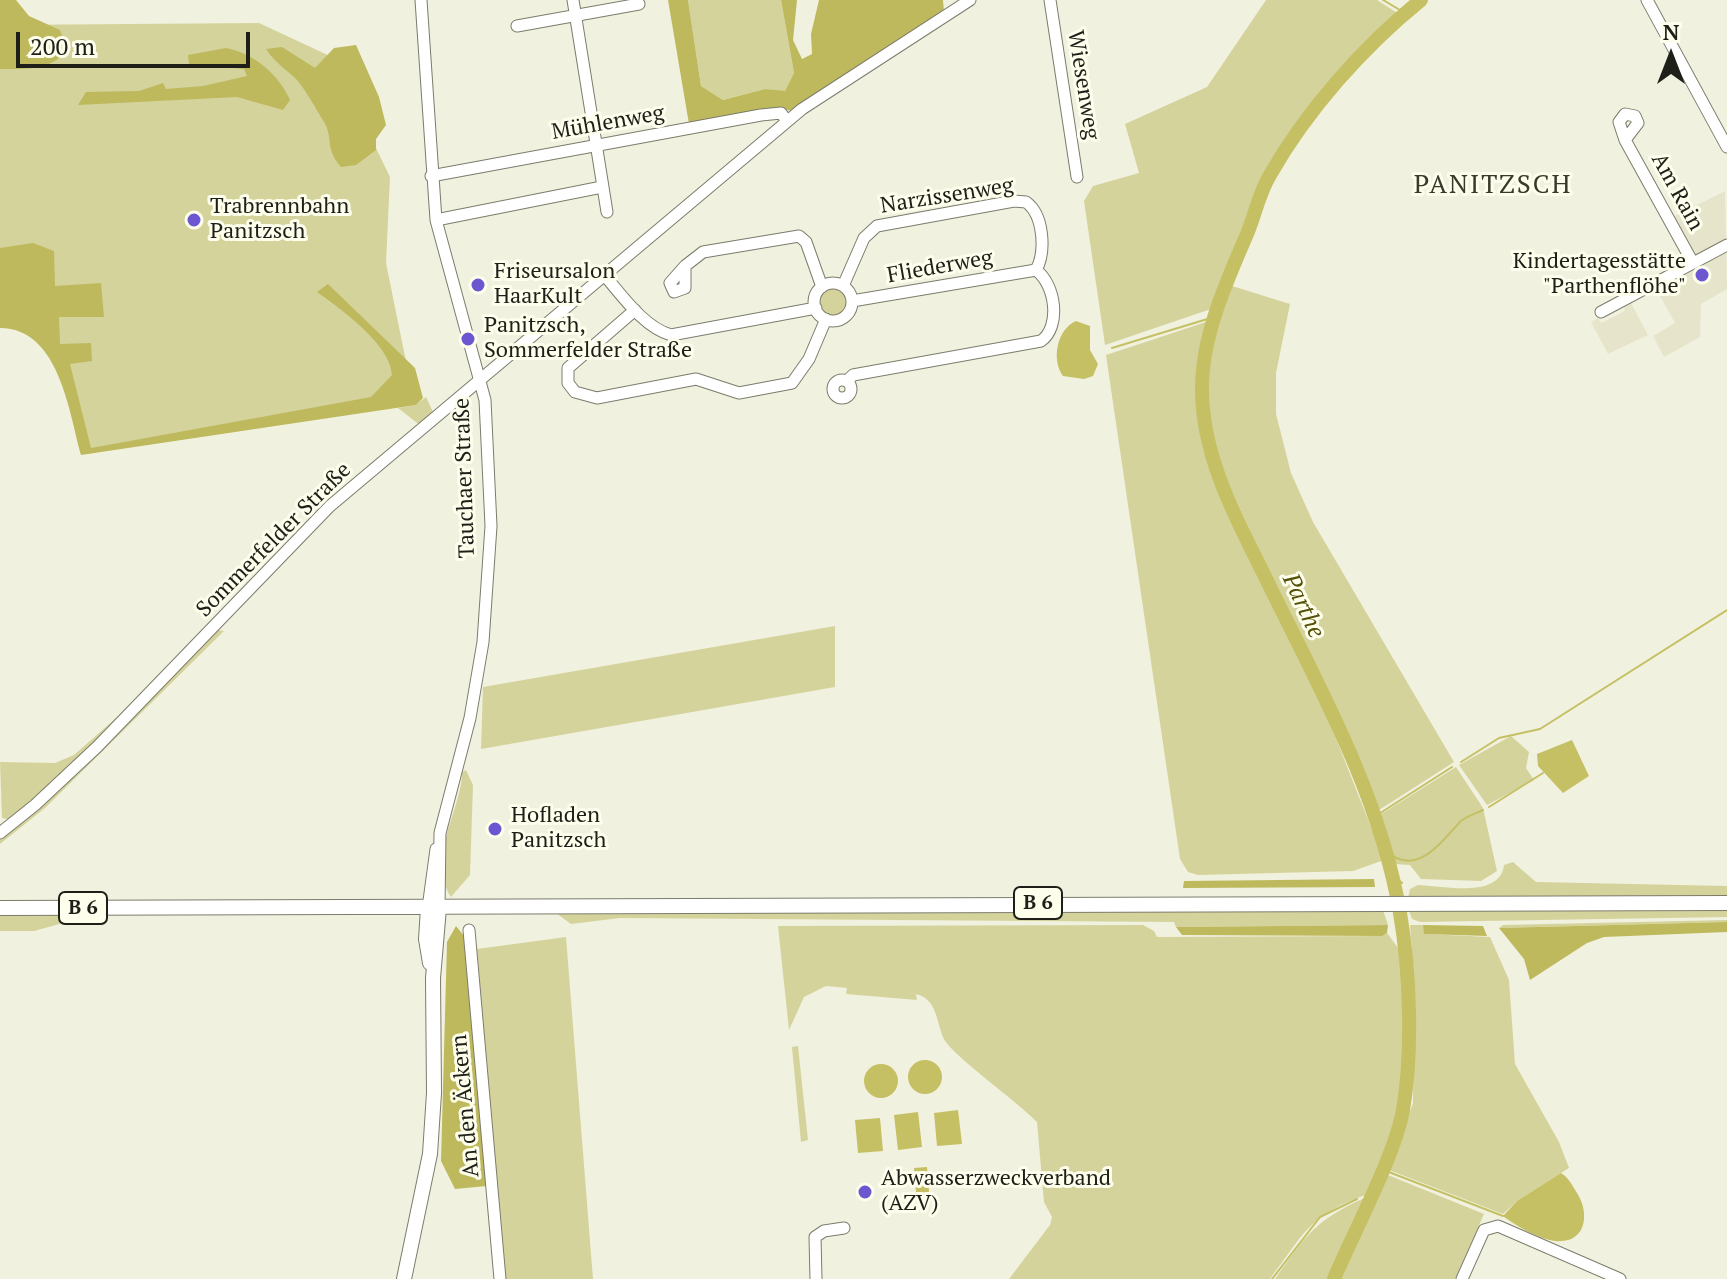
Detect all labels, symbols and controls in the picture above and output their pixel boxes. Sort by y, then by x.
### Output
scale bar [20,16,254,66]
north arrow [1631,16,1711,96]
text: N [1663,17,1679,46]
street label: Wiesenweg [1061,28,1105,142]
text: 200 m [30,30,95,62]
street label: Mühlenweg [550,100,666,146]
street label: Am Rain [1645,149,1709,235]
district label: PANITZSCH [1414,170,1572,202]
street label: Narzissenweg [878,172,1016,220]
place label: Trabrennbahn Panitzsch [210,194,349,246]
marker: Trabrennbahn Panitzsch [185,211,203,229]
street label: Fliederweg [885,245,995,289]
place label: Kindertagesstätte "Parthenflöhe" [1513,249,1686,300]
place label: Friseursalon HaarKult [494,259,615,310]
marker: Kindertagesstätte "Parthenflöhe" [1693,266,1711,284]
marker: Friseursalon HaarKult [469,276,487,294]
place label: Panitzsch, Sommerfelder Straße [484,313,692,364]
marker: Panitzsch, Sommerfelder Straße [459,330,477,348]
street label: Tauchaer Straße [449,397,481,559]
street label: Sommerfelder Straße [191,457,357,623]
water label: Parthe [1276,569,1330,643]
place label: Hofladen Panitzsch [511,803,606,854]
marker: Hofladen Panitzsch [486,820,504,838]
road number: B 6 [1014,887,1062,919]
road number: B 6 [59,892,107,924]
street label: An den Äckern [447,1033,485,1179]
place label: Abwasserzweckverband (AZV) [881,1166,1111,1218]
marker: Abwasserzweckverband (AZV) [856,1183,874,1201]

